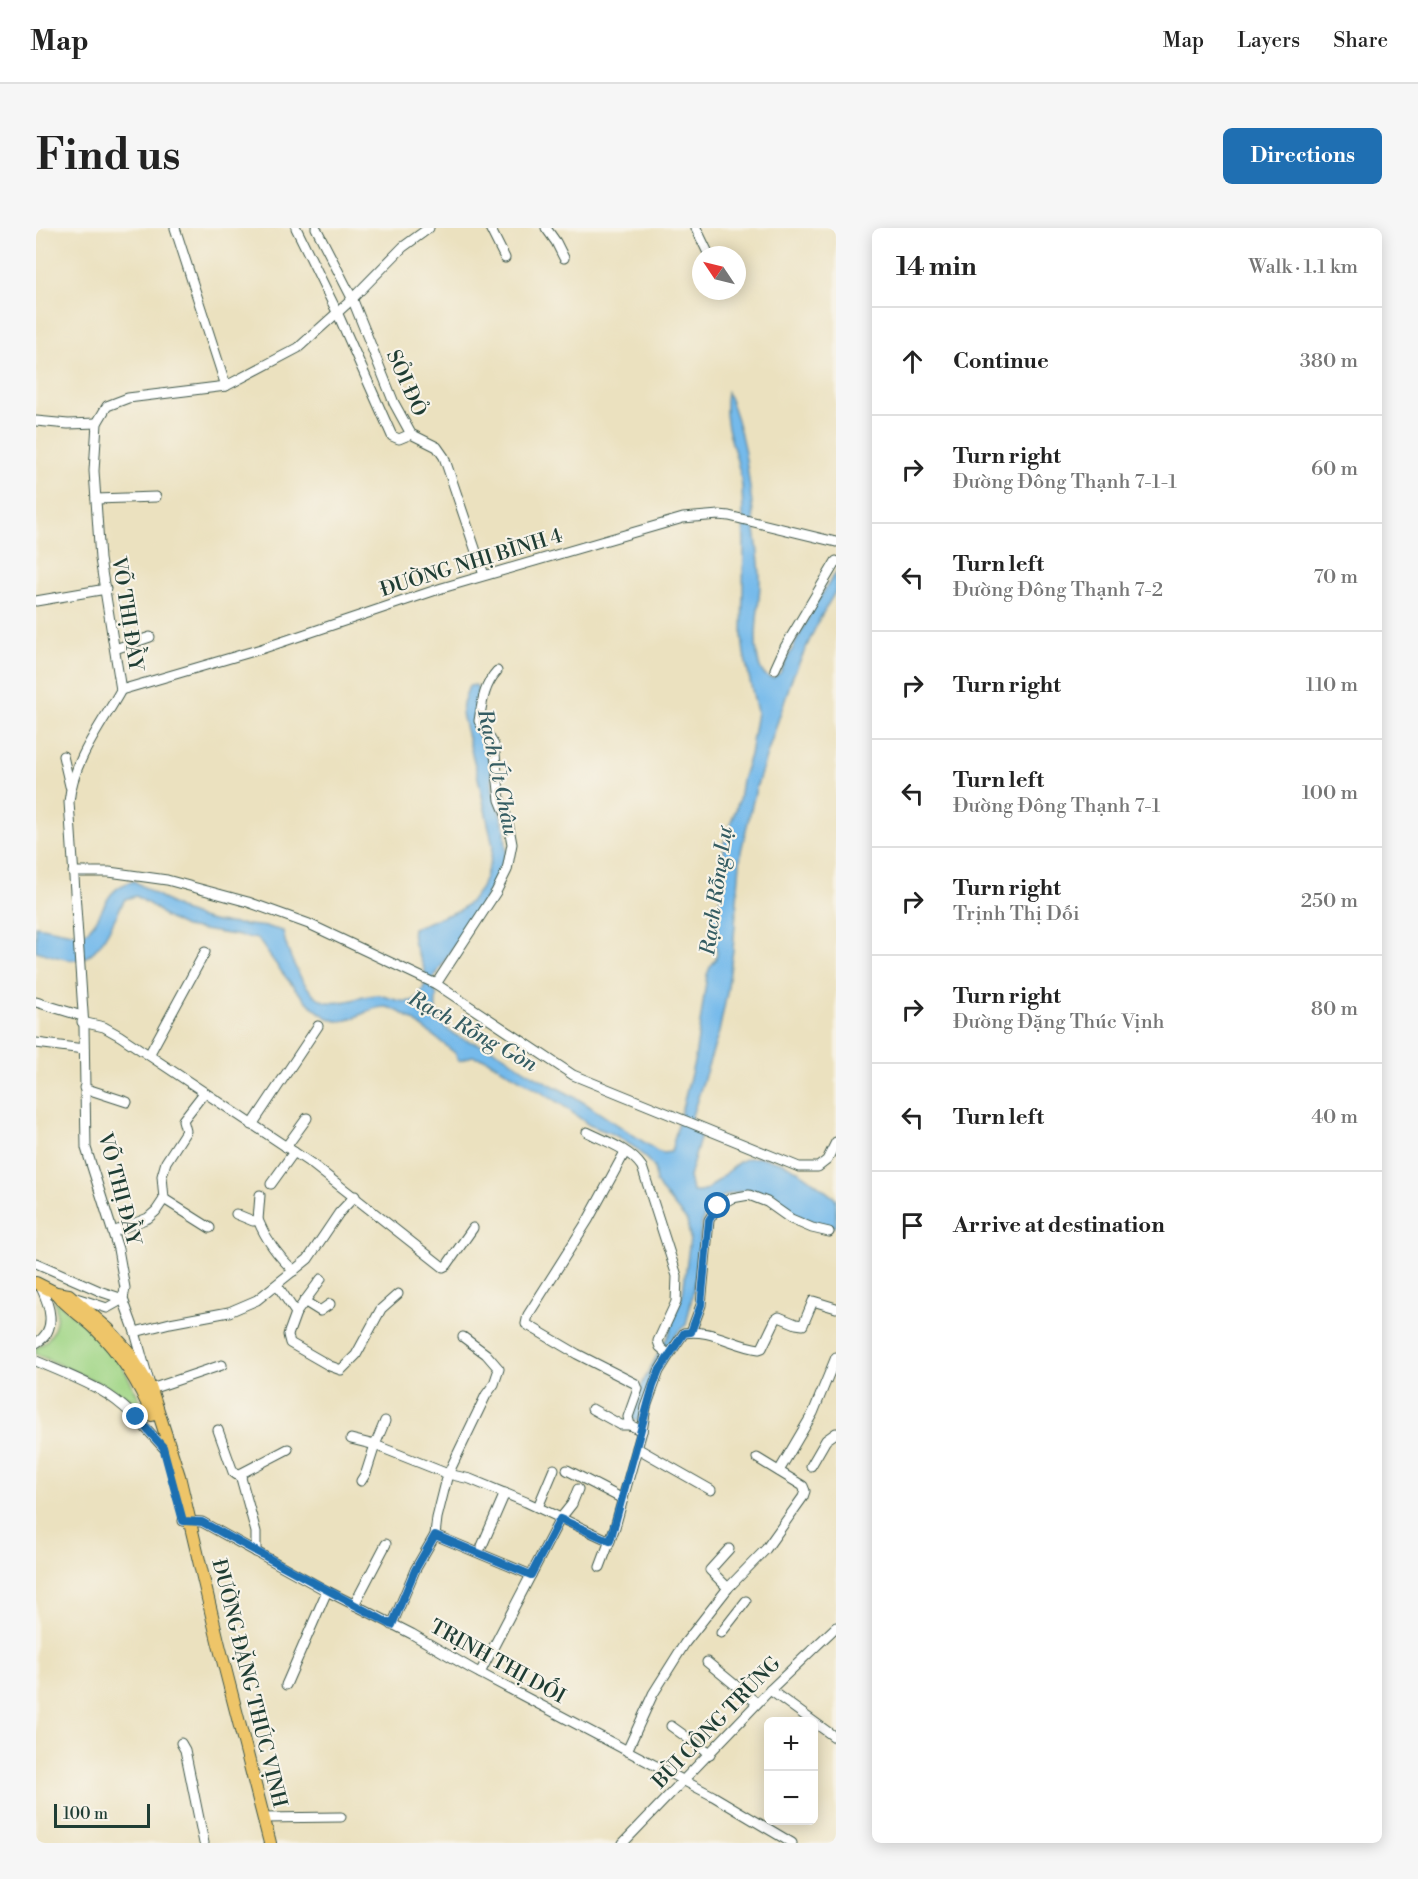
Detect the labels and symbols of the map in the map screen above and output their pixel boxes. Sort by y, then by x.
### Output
north arrow [692,246,746,300]
street label: SỎI ĐỎ [380,346,432,421]
street label: ĐƯỜNG NHỊ BÌNH 4 [377,523,566,603]
street label: VÕ THỊ ĐẦY [105,554,151,674]
water label: Rạch Út Châu [471,705,526,838]
water label: Rạch Rỗng Lự [695,823,739,958]
water label: Rạch Rỗng Gòn [403,985,542,1078]
street label: VÕ THỊ ĐẦY [91,1129,149,1249]
route start [704,1192,730,1218]
route end [122,1403,148,1429]
street label: ĐƯỜNG ĐẶNG THÚC VỊNH [206,1556,293,1810]
street label: TRỊNH THỊ DỐI [425,1611,572,1710]
street label: BÙI CÔNG TRỪNG [646,1651,787,1795]
scale bar [54,1801,150,1828]

